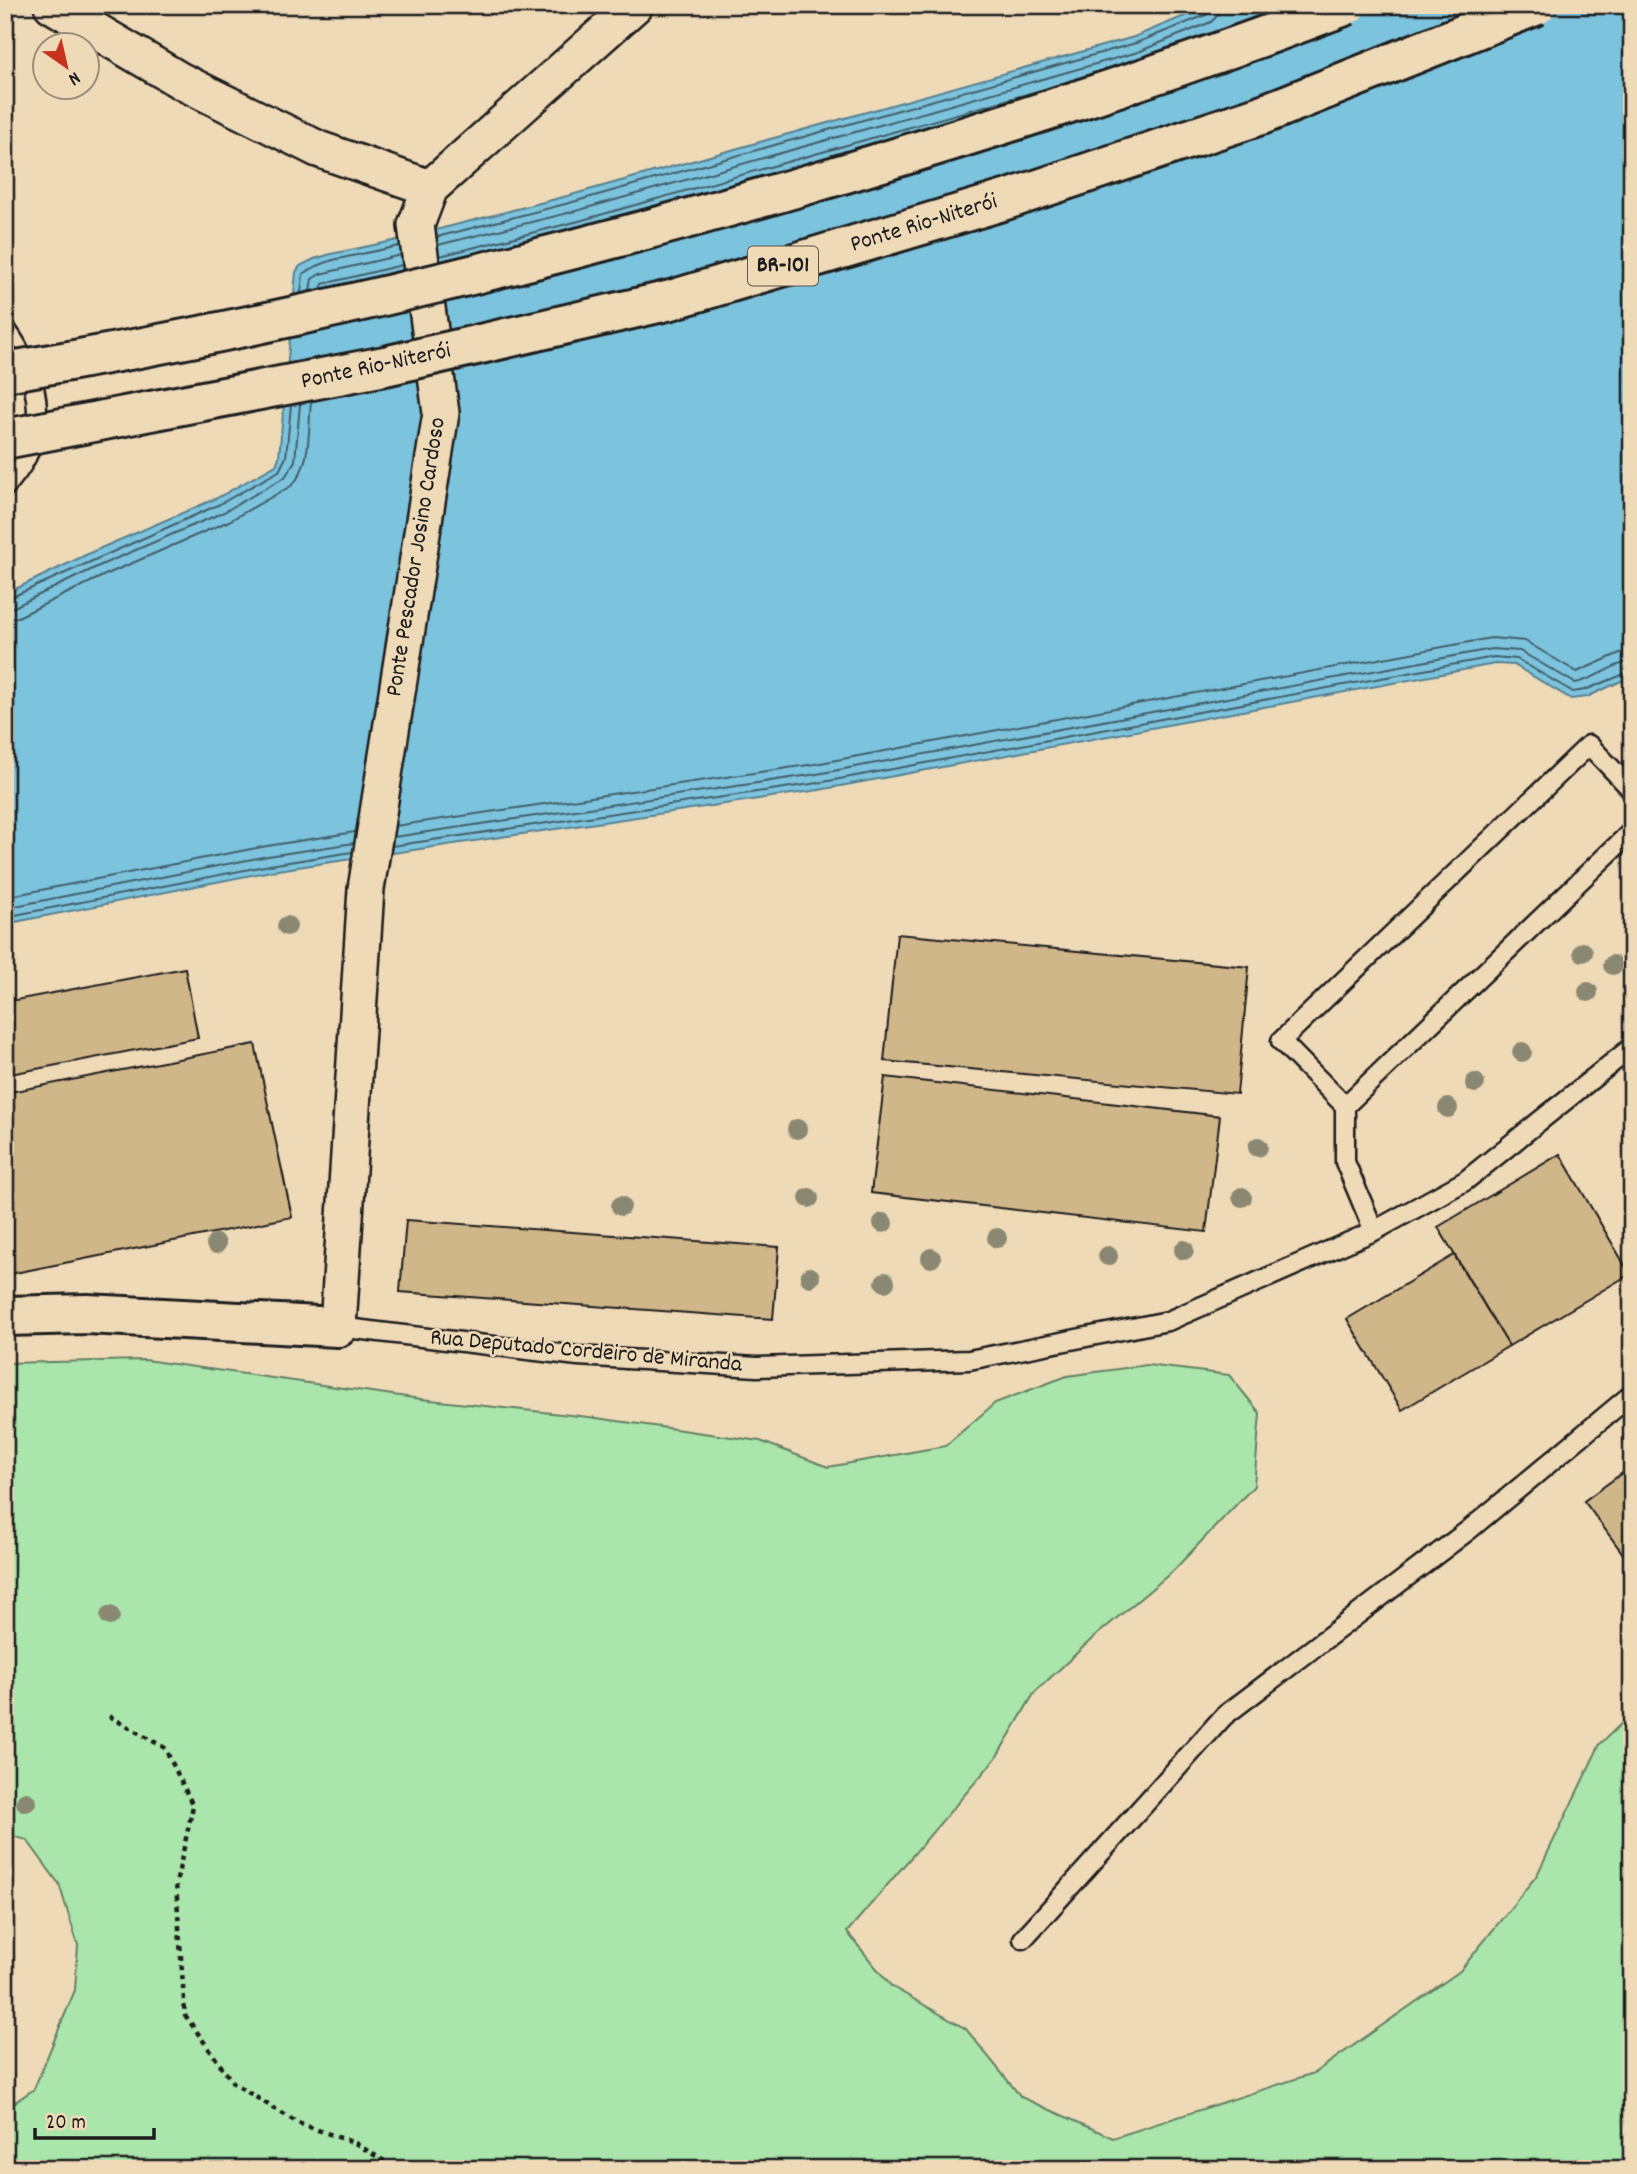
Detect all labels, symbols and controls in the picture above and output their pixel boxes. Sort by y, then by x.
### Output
north arrow [32,32,102,102]
text: N [62,63,85,91]
street label: Ponte Rio-Niterói [846,185,1002,263]
road number: BR-101 [748,246,818,286]
street label: Ponte Rio-Niterói [298,335,454,399]
street label: Ponte Pescador Josino Cardoso [378,415,456,699]
street label: Rua Deputado Cordeiro de Miranda [429,1321,744,1383]
scale bar [35,2097,154,2141]
text: 20 m [46,2109,86,2139]

